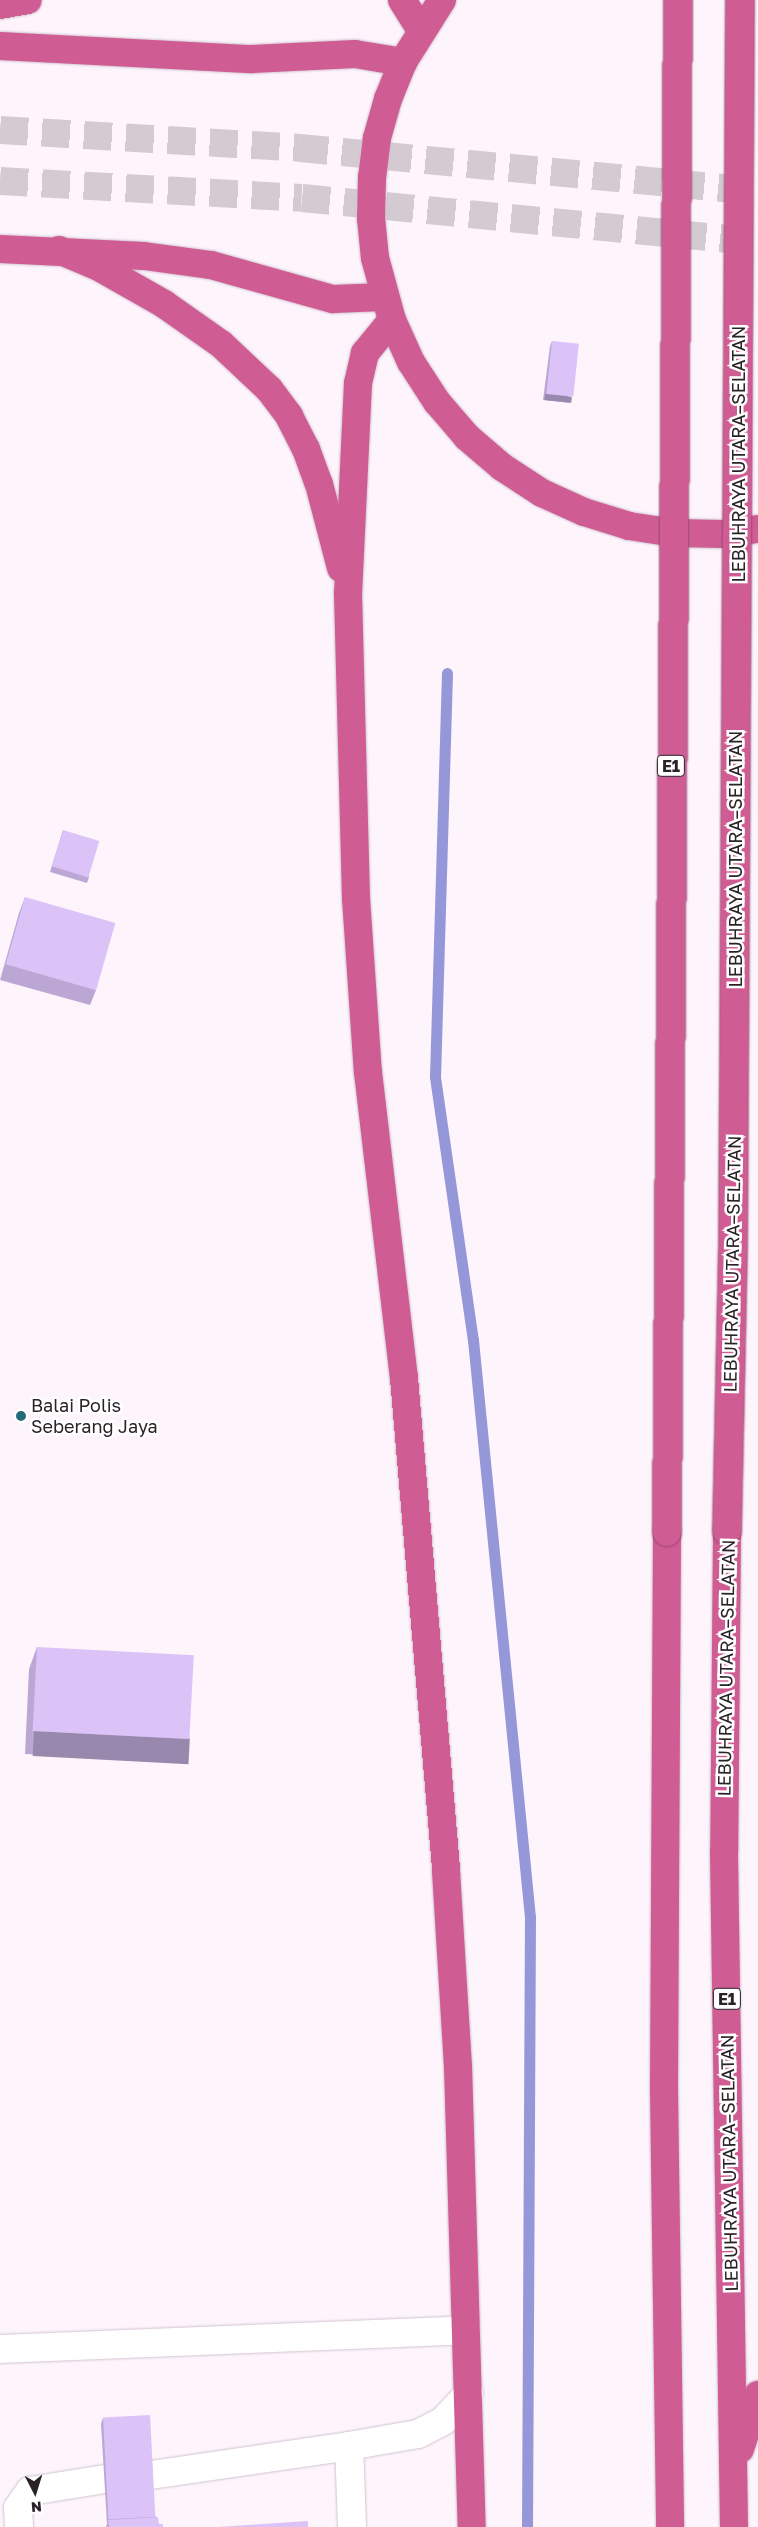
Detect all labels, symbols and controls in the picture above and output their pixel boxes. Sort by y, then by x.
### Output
street label: LEBUHRAYA UTARA–SELATAN [727,325,749,583]
street label: LEBUHRAYA UTARA–SELATAN [724,730,746,988]
road number: E1 [656,752,686,779]
street label: LEBUHRAYA UTARA–SELATAN [719,1135,745,1393]
place label: Balai Polis Seberang Jaya [31,1395,158,1438]
marker: Balai Polis Seberang Jaya [15,1410,27,1422]
street label: LEBUHRAYA UTARA–SELATAN [713,1539,739,1797]
road number: E1 [712,1986,742,2012]
street label: LEBUHRAYA UTARA–SELATAN [716,2034,742,2292]
north arrow [10,2467,60,2517]
text: N [30,2499,42,2516]

